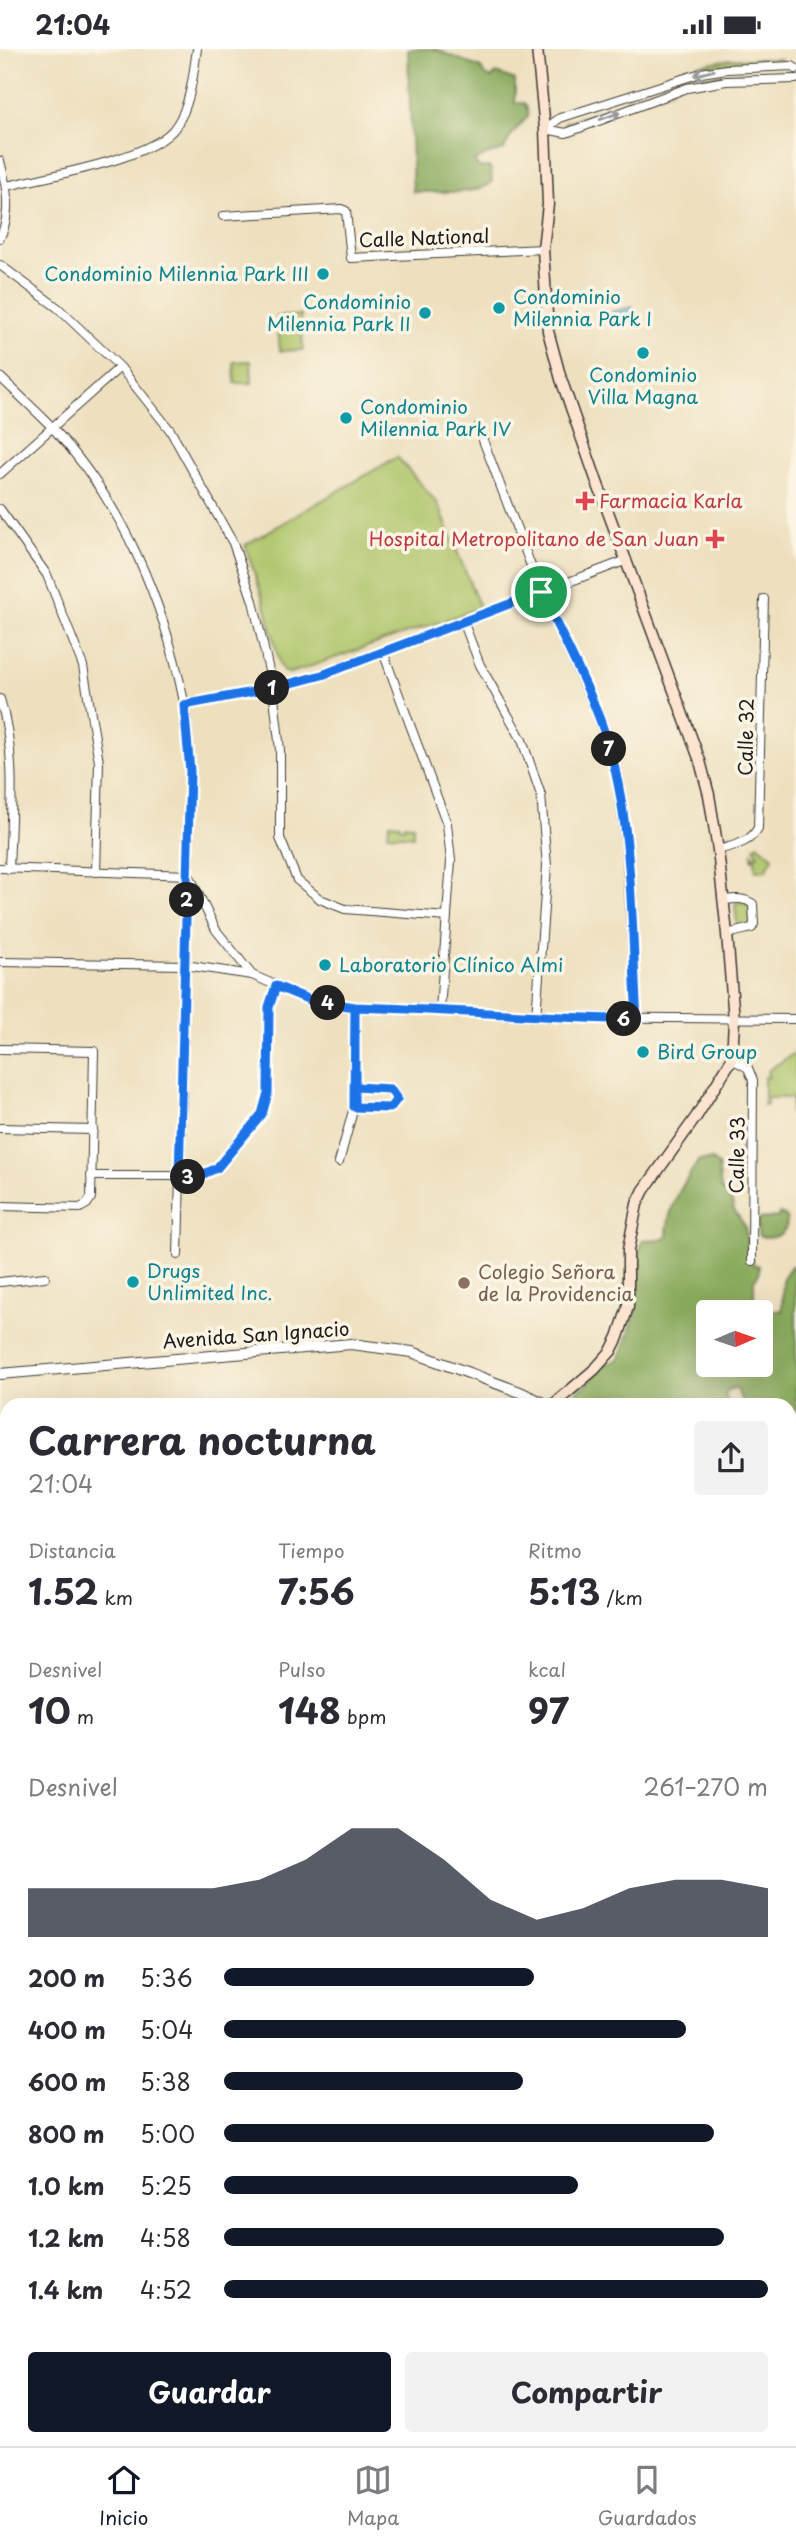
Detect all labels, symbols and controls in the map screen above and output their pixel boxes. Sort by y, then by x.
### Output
text: 21:04 [35,5,110,44]
one-way arrow [694,67,716,80]
one-way arrow [599,109,621,121]
street label: Calle National [358,221,490,253]
place label: Condominio Milennia Park III [44,259,309,287]
marker: Condominio Milennia Park III [315,266,331,282]
place label: Condominio Milennia Park I [513,282,652,332]
place label: Condominio Milennia Park II [267,287,411,337]
marker: Condominio Milennia Park I [491,300,507,316]
marker: Condominio Milennia Park II [417,305,433,321]
marker: Condominio Villa Magna [635,345,651,361]
place label: Condominio Villa Magna [588,360,698,410]
place label: Condominio Milennia Park IV [360,392,511,442]
marker: Condominio Milennia Park IV [338,410,354,426]
place label: Farmacia Karla [599,486,742,514]
marker: Farmacia Karla [577,493,593,509]
place label: Hospital Metropolitano de San Juan [369,524,699,552]
marker: Hospital Metropolitano de San Juan [705,529,725,549]
pin [511,562,571,622]
icon: arrive [522,573,560,611]
pin: 1 [254,671,290,705]
text: 1 [267,673,276,701]
street label: Calle 32 [730,698,760,776]
pin: 7 [592,731,626,767]
text: 7 [603,734,614,762]
pin: 2 [170,883,204,917]
text: 2 [180,885,193,913]
place label: Laboratorio Clínico Almi [339,950,563,978]
marker: Laboratorio Clínico Almi [317,957,333,973]
pin: 4 [310,985,346,1021]
text: 4 [321,988,334,1016]
pin: 6 [606,1002,642,1037]
text: 6 [617,1004,630,1032]
place label: Bird Group [657,1037,757,1065]
marker: Bird Group [635,1044,651,1060]
street label: Calle 33 [721,1116,751,1194]
pin: 3 [170,1159,206,1195]
text: 3 [181,1162,194,1190]
place label: Drugs Unlimited Inc. [147,1256,273,1306]
place label: Colegio Señora de la Providencia [478,1257,634,1307]
marker: Drugs Unlimited Inc. [125,1274,141,1290]
marker: Colegio Señora de la Providencia [456,1275,472,1291]
north arrow [696,1300,774,1377]
map controls [696,1300,773,1377]
street label: Avenida San Ignacio [162,1314,350,1354]
text: Carrera nocturna [28,1411,376,1468]
button: share [694,1421,768,1495]
text: 21:04 [28,1466,93,1501]
text: Distancia [28,1536,116,1564]
text: Tiempo [278,1536,345,1564]
text: Ritmo [528,1536,582,1564]
text: 1.52 [28,1564,98,1617]
text: 7:56 [278,1564,355,1617]
text: 5:13 [528,1564,600,1617]
text: km [98,1583,133,1611]
text: /km [600,1583,643,1611]
text: Desnivel [28,1655,102,1683]
text: Pulso [278,1655,326,1683]
text: kcal [528,1655,566,1683]
text: 10 [28,1683,71,1736]
text: 148 [278,1683,341,1736]
text: 97 [528,1683,569,1736]
text: m [71,1702,94,1730]
text: bpm [341,1702,386,1730]
text: Desnivel [28,1769,118,1804]
text: 261–270 m [643,1769,768,1804]
text: 200 m [28,1960,105,1995]
text: 5:36 [140,1960,193,1995]
text: 400 m [28,2012,106,2047]
text: 5:04 [140,2012,193,2047]
text: 600 m [28,2064,106,2099]
text: 5:38 [140,2064,191,2099]
text: 800 m [28,2116,105,2151]
text: 5:00 [140,2116,195,2151]
text: 1.0 km [28,2168,105,2203]
text: 5:25 [140,2168,192,2203]
text: 1.2 km [28,2220,104,2255]
text: 4:58 [140,2220,191,2255]
text: 1.4 km [28,2272,103,2307]
text: 4:52 [140,2272,192,2307]
button: Guardar [28,2352,391,2432]
button: Compartir [405,2352,768,2432]
tab: Inicio [99,2461,148,2531]
tab: Mapa [347,2461,399,2531]
tab: Guardados [598,2461,697,2531]

